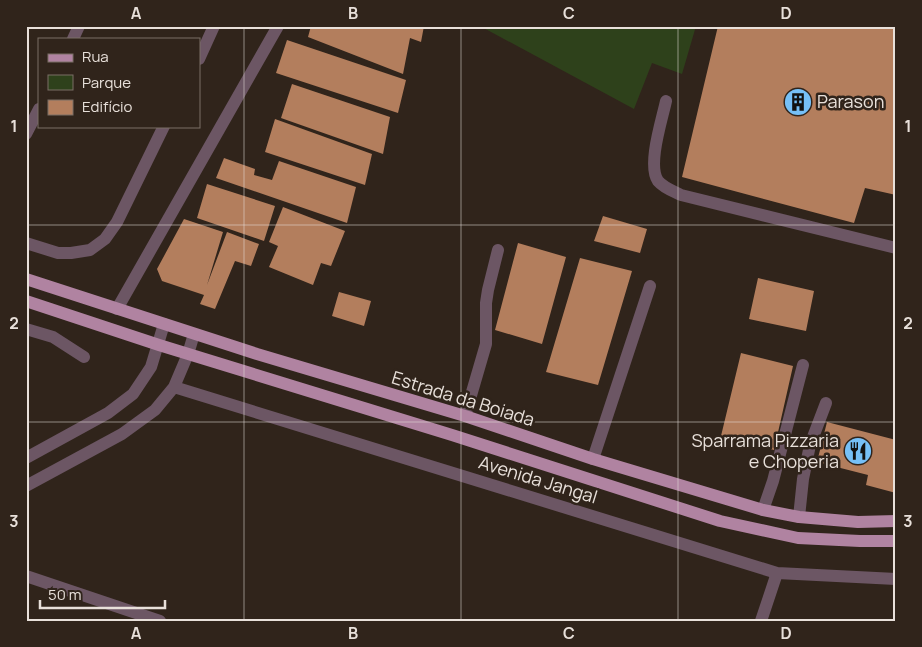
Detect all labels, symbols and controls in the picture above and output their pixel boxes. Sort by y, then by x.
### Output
text: A [131,2,142,24]
text: B [348,2,358,24]
text: C [563,2,575,24]
text: D [780,2,792,24]
legend [38,38,200,128]
text: Rua [82,46,109,67]
text: Parque [82,72,131,93]
building icon: Parason [783,87,813,117]
place label: Parason [817,89,884,113]
text: Edifício [82,96,133,117]
text: 1 [10,115,18,137]
text: 1 [904,115,912,137]
text: 2 [9,312,19,334]
text: 2 [903,312,913,334]
street label: Estrada da Boiada [389,365,538,431]
place label: Sparrama Pizzaria e Choperia [691,428,839,473]
restaurant icon: Sparrama Pizzaria e Choperia [843,436,873,466]
street label: Avenida Jangal [476,450,601,508]
text: 3 [9,510,19,532]
text: 3 [903,510,913,532]
scale bar [40,577,165,609]
text: 50 m [48,584,82,605]
text: A [131,622,142,644]
text: B [348,622,358,644]
text: C [563,622,575,644]
text: D [780,622,792,644]

